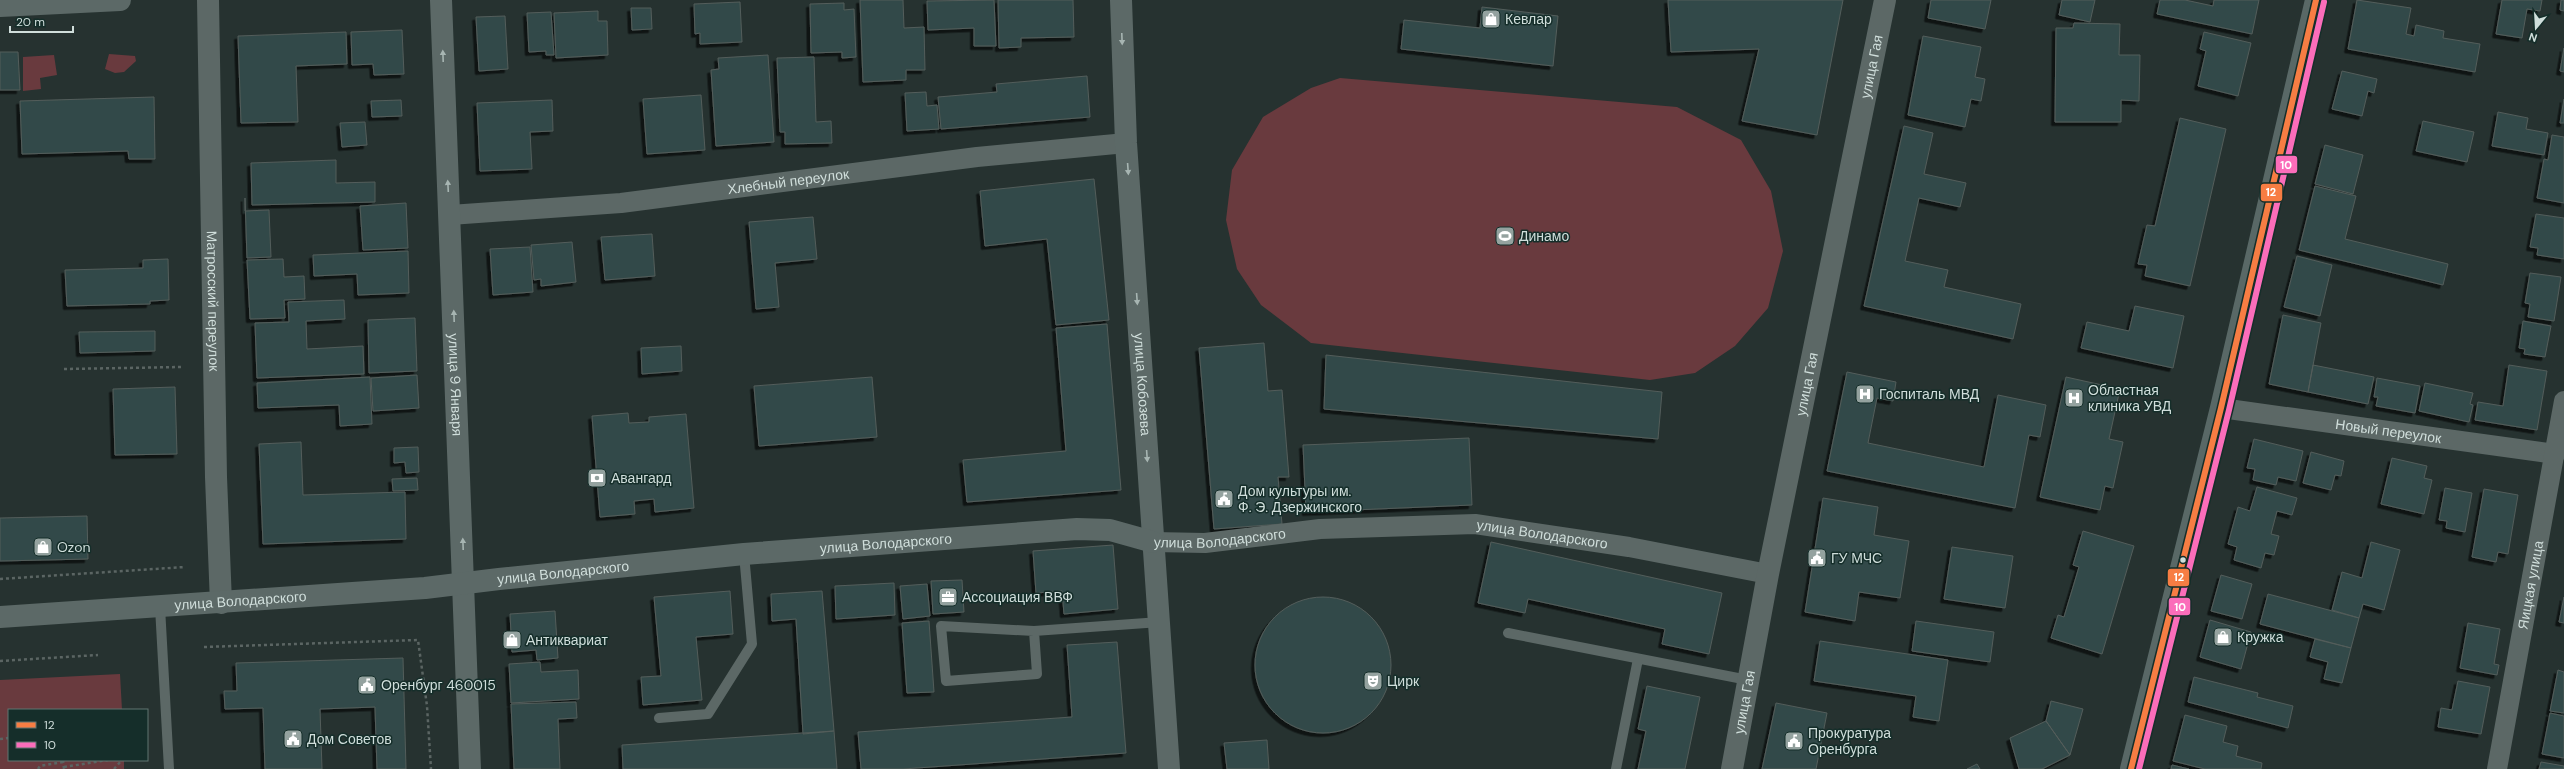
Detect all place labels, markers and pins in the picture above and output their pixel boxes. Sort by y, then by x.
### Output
shop icon: Кевлар [1480,8,1502,30]
place label: Кевлар [1505,10,1552,28]
sports icon: Динамо [1494,225,1516,247]
place label: Динамо [1519,227,1569,245]
place label: Областная клиника УВД [2088,381,2172,415]
hospital icon: Госпиталь МВД [1854,383,1876,405]
place label: Госпиталь МВД [1879,385,1980,403]
hospital icon: Областная клиника УВД [2063,387,2085,409]
bank icon: Авангард [586,467,608,489]
place label: Авангард [611,469,671,487]
place label: Дом культуры им. Ф. Э. Дзержинского [1238,482,1362,516]
public building icon: Дом культуры им. Ф. Э. Дзержинского [1213,488,1235,510]
shop icon: Ozon [32,536,54,558]
place label: Ozon [57,538,91,556]
public building icon: ГУ МЧС [1806,547,1828,569]
place label: ГУ МЧС [1831,549,1882,567]
unlabelled marker [2178,555,2188,565]
office icon: Ассоциация ВВФ [937,586,959,608]
place label: Ассоциация ВВФ [962,588,1073,606]
shop icon: Кружка [2212,626,2234,648]
place label: Кружка [2237,628,2284,646]
shop icon: Антиквариат [501,629,523,651]
place label: Антиквариат [526,631,609,649]
theatre icon: Цирк [1362,670,1384,692]
place label: Цирк [1387,672,1420,690]
public building icon: Оренбург 460015 [356,674,378,696]
place label: Оренбург 460015 [381,676,496,694]
place label: Прокуратура Оренбурга [1808,724,1891,758]
public building icon: Дом Советов [282,728,304,750]
place label: Дом Советов [307,730,392,748]
public building icon: Прокуратура Оренбурга [1783,730,1805,752]

